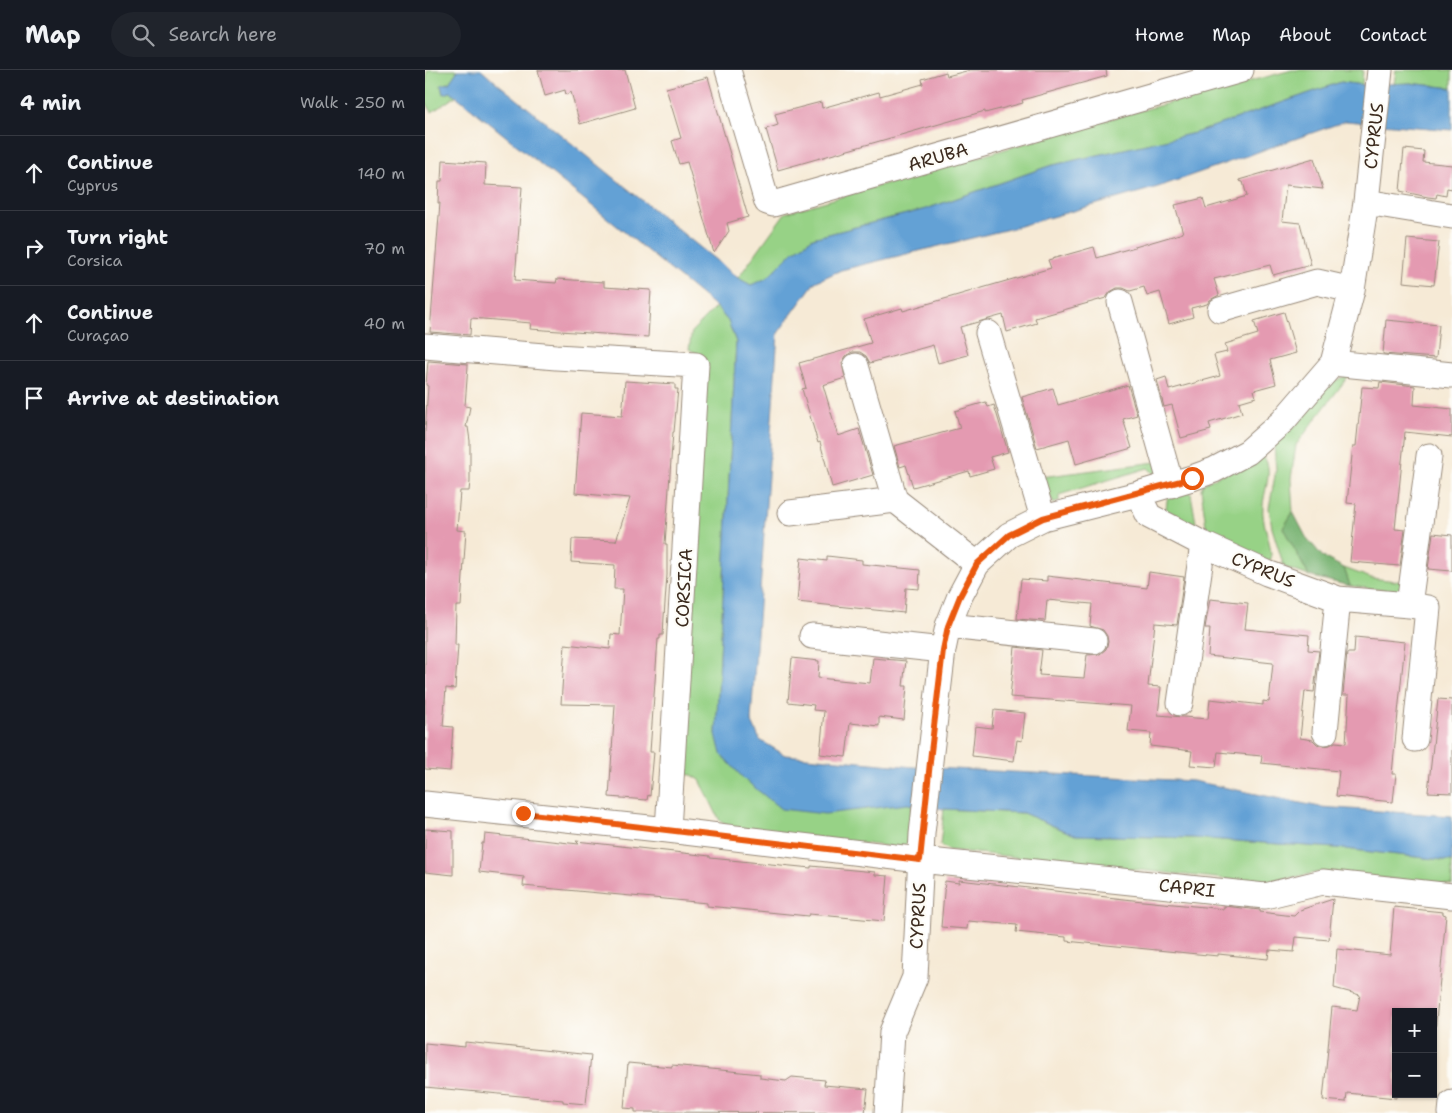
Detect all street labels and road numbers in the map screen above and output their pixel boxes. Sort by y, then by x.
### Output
street label: CYPRUS [1359,102,1389,170]
street label: ARUBA [905,137,971,177]
street label: CYPRUS [1228,546,1298,594]
street label: CORSICA [670,548,698,628]
street label: CAPRI [1158,873,1217,903]
street label: CYPRUS [904,882,932,950]

